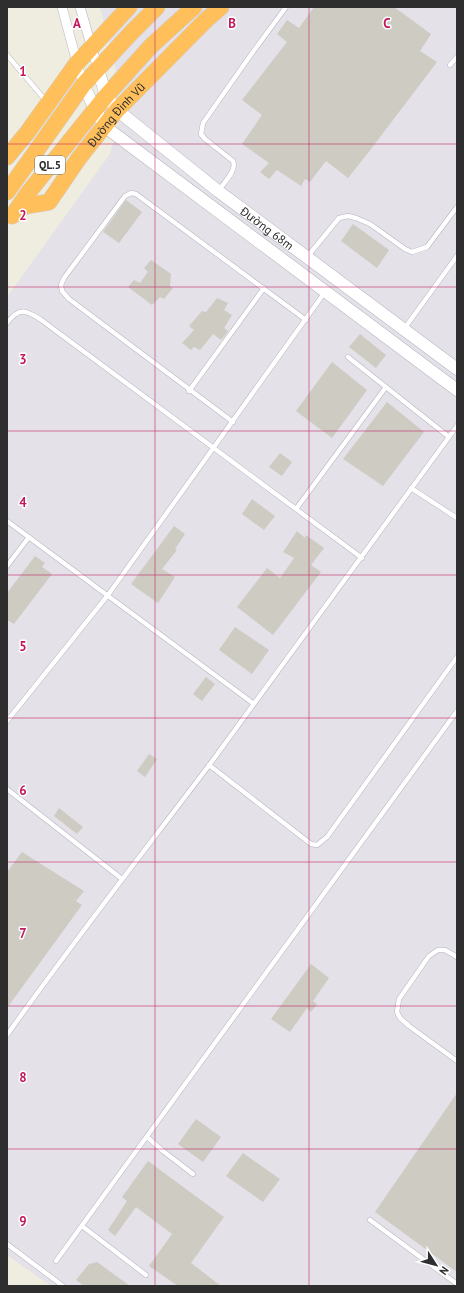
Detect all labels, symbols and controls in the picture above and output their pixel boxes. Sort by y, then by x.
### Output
text: A [73,15,81,32]
text: B [228,15,236,32]
text: C [383,15,391,32]
text: 1 [19,63,27,80]
street label: Đường Đình Vũ [83,79,148,150]
road number: QL.5 [35,156,65,174]
street label: Đường 68m [237,202,297,253]
text: 2 [19,207,27,224]
text: 3 [19,351,27,368]
text: 4 [19,494,27,511]
text: 5 [19,638,27,655]
text: 6 [19,782,27,799]
text: 7 [19,925,27,942]
text: 8 [19,1069,27,1086]
text: 9 [19,1213,27,1230]
north arrow [416,1245,456,1285]
text: N [436,1264,452,1278]

